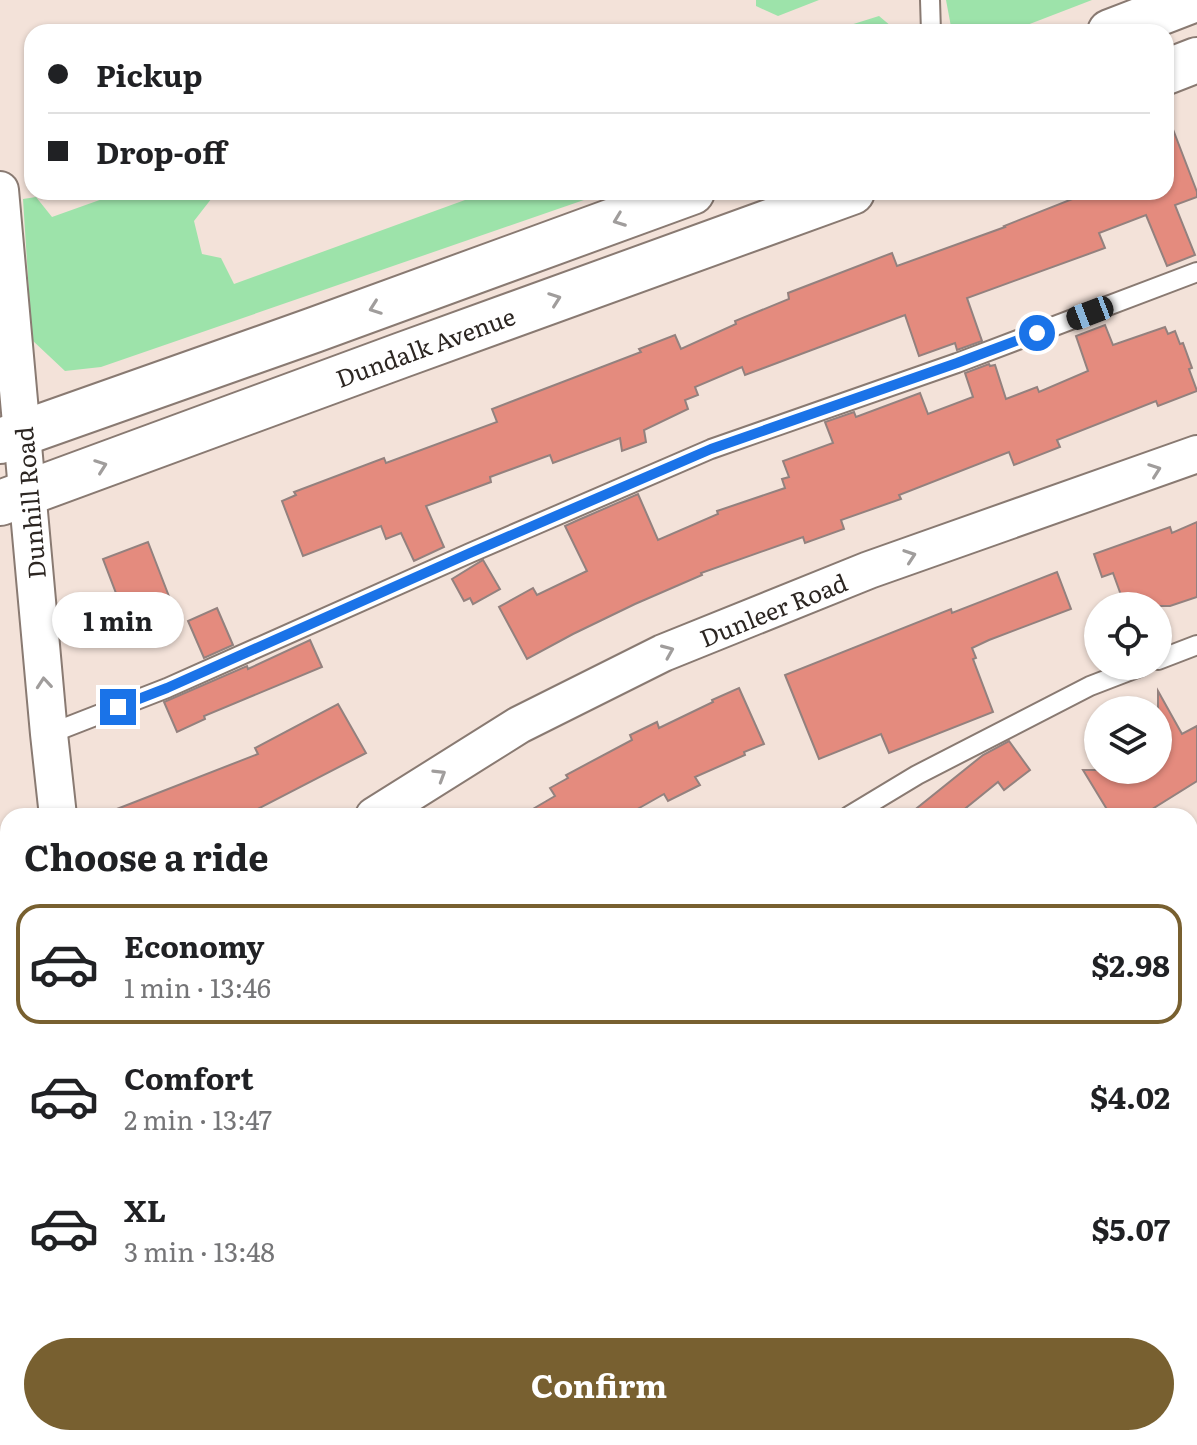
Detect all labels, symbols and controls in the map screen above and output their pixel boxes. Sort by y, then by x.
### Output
text: Pickup [96,52,203,96]
text: Drop-off [96,129,226,173]
one-way arrow [613,210,627,227]
one-way arrow [547,292,561,309]
car [1063,293,1117,333]
street label: Dundalk Avenue [330,297,520,395]
one-way arrow [368,299,382,315]
route start [1019,315,1055,351]
street label: Dunhill Road [5,425,53,580]
one-way arrow [93,459,107,476]
one-way arrow [1147,463,1161,480]
one-way arrow [902,549,916,565]
street label: Dunleer Road [694,563,852,655]
callout: 1 min [52,591,184,647]
map controls [1084,592,1172,784]
button: locate [1084,592,1172,680]
text: 1 min [83,600,153,639]
one-way arrow [660,645,674,661]
one-way arrow [36,676,53,689]
route end [100,689,136,725]
button: layers [1084,696,1172,784]
one-way arrow [431,770,446,785]
text: Choose a ride [24,829,269,882]
text: Economy [124,923,264,967]
icon: car [28,928,100,1000]
text: $2.98 [1091,942,1170,986]
text: 1 min · 13:46 [124,967,271,1006]
text: Comfort [124,1055,254,1099]
icon: car [28,1060,100,1132]
text: $4.02 [1090,1074,1170,1118]
text: 2 min · 13:47 [124,1099,272,1138]
text: XL [124,1187,166,1231]
icon: car [28,1192,100,1264]
text: $5.07 [1091,1206,1170,1250]
text: 3 min · 13:48 [124,1231,275,1270]
button: Confirm [24,1338,1174,1430]

